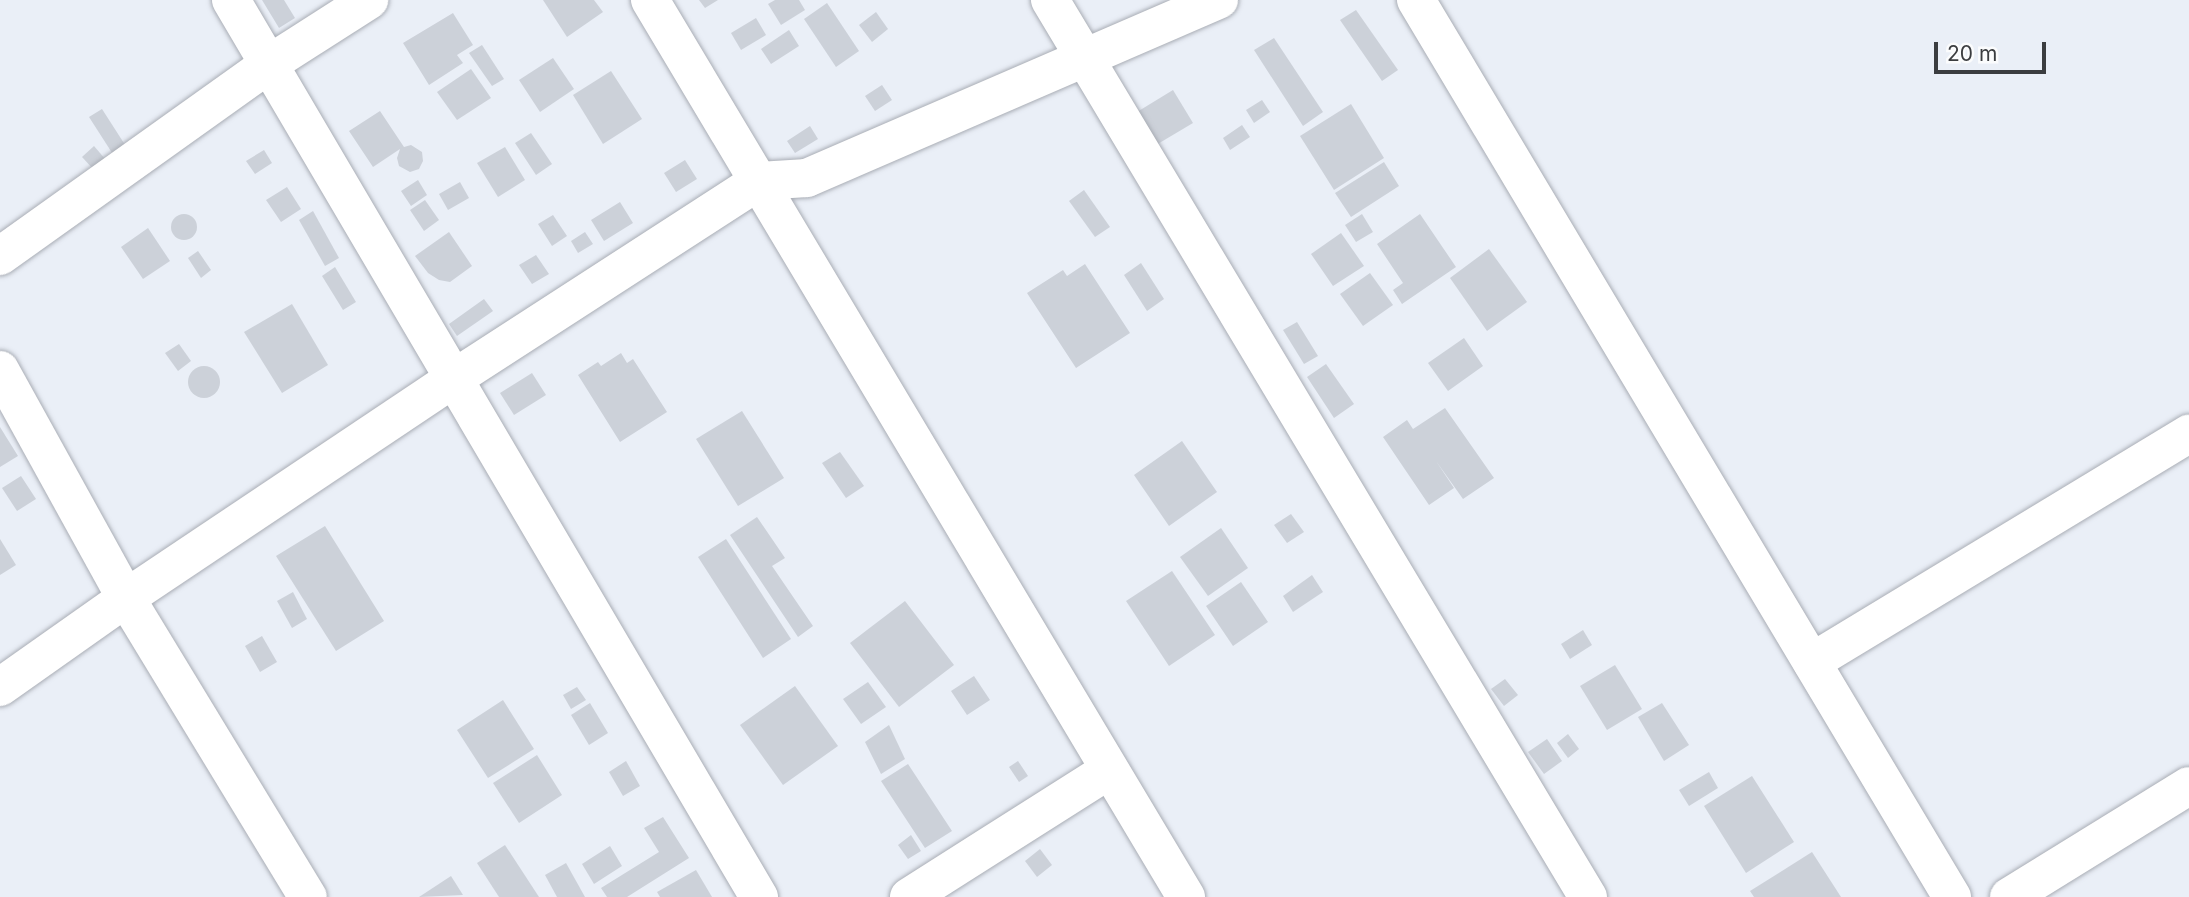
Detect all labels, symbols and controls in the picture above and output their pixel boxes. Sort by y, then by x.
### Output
scale bar [1937,28,2049,72]
text: 20 m [1947,41,1997,66]

